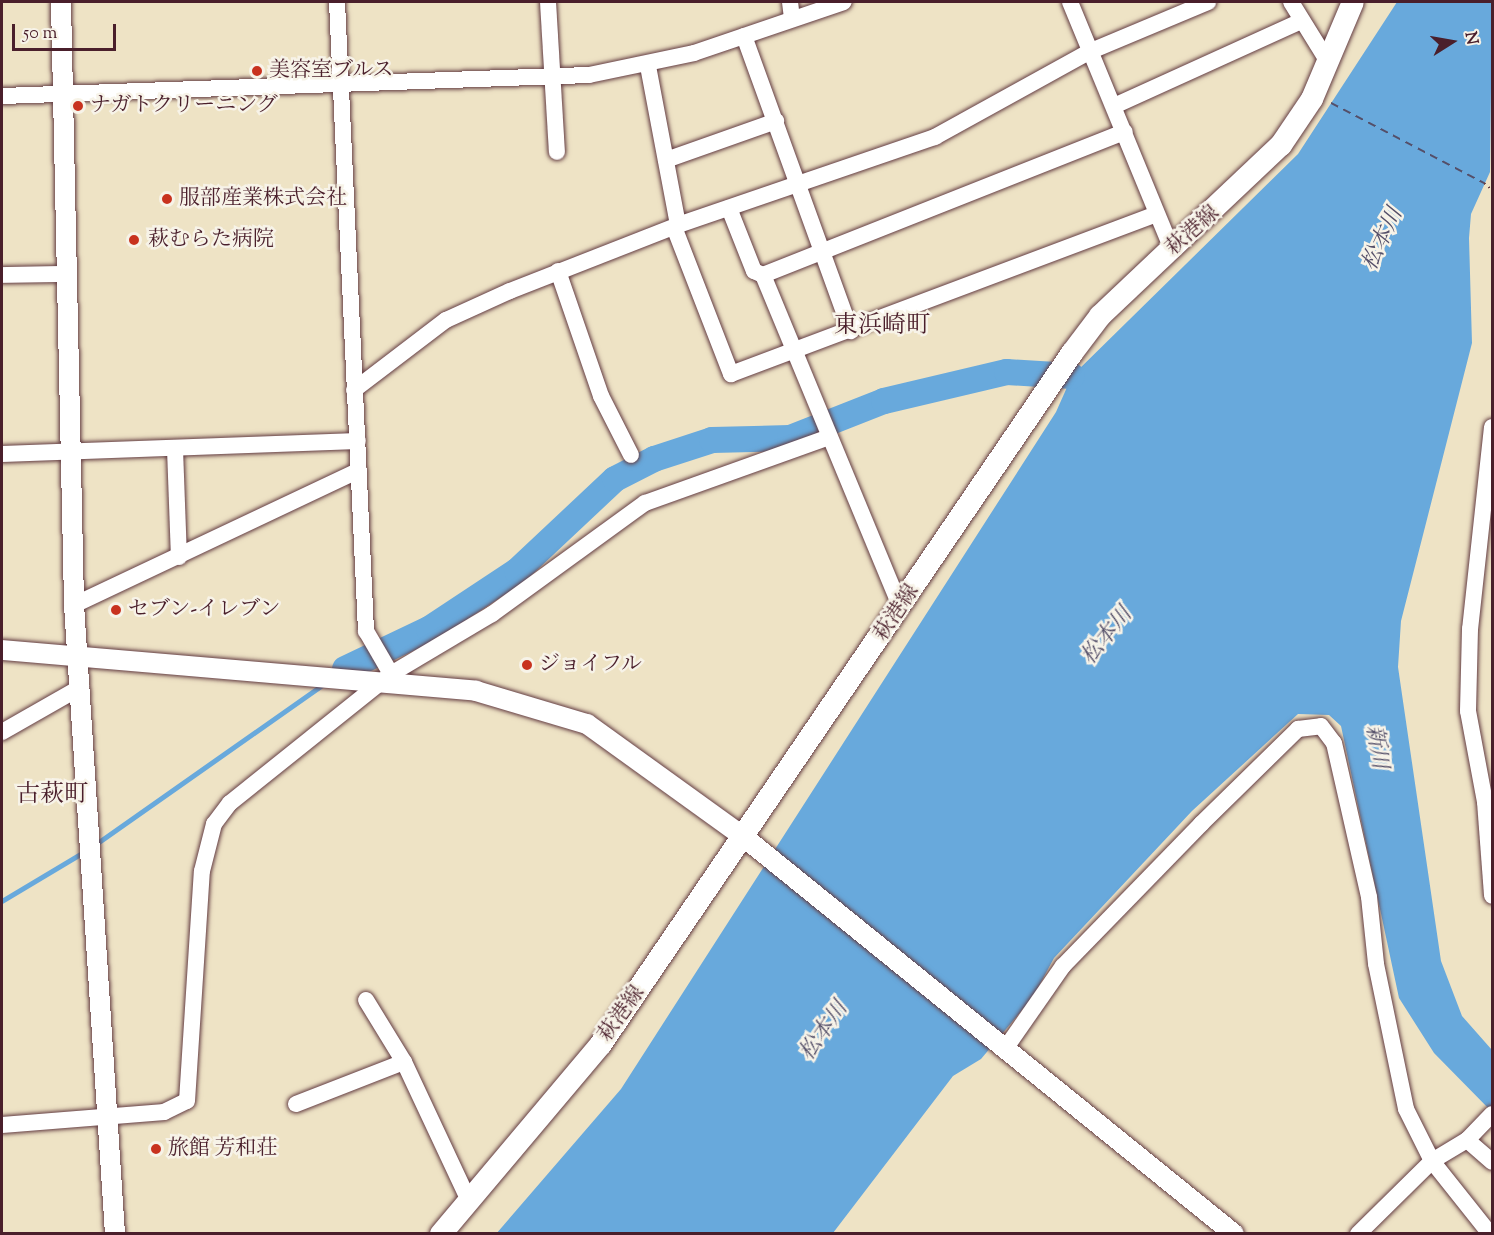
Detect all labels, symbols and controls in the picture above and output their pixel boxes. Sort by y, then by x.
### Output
scale bar [15,12,118,50]
north arrow [1422,12,1482,72]
text: 50 m [23,21,57,47]
text: N [1458,30,1483,47]
place label: 美容室ブルス [269,58,395,84]
marker: 美容室ブルス [250,64,264,78]
place label: ナガトクリーニング [90,93,279,119]
marker: ナガトクリーニング [71,99,85,113]
place label: 服部産業株式会社 [179,186,347,212]
marker: 服部産業株式会社 [160,192,174,206]
street label: 萩港線 [1161,201,1225,261]
water label: 松本川 [1358,205,1410,275]
place label: 萩むらた病院 [148,227,274,253]
marker: 萩むらた病院 [125,231,143,249]
district label: 東浜崎町 [834,313,930,341]
street label: 萩港線 [869,580,925,646]
place label: セブン-イレブン [128,597,282,623]
marker: セブン-イレブン [109,603,123,617]
water label: 松本川 [1077,603,1139,671]
place label: ジョイフル [539,652,644,678]
marker: ジョイフル [520,658,534,672]
water label: 新川 [1359,723,1391,771]
district label: 古萩町 [16,782,88,810]
street label: 萩港線 [593,981,651,1047]
water label: 松本川 [795,997,855,1067]
place label: 旅館 芳和荘 [168,1136,277,1162]
marker: 旅館 芳和荘 [149,1142,163,1156]

